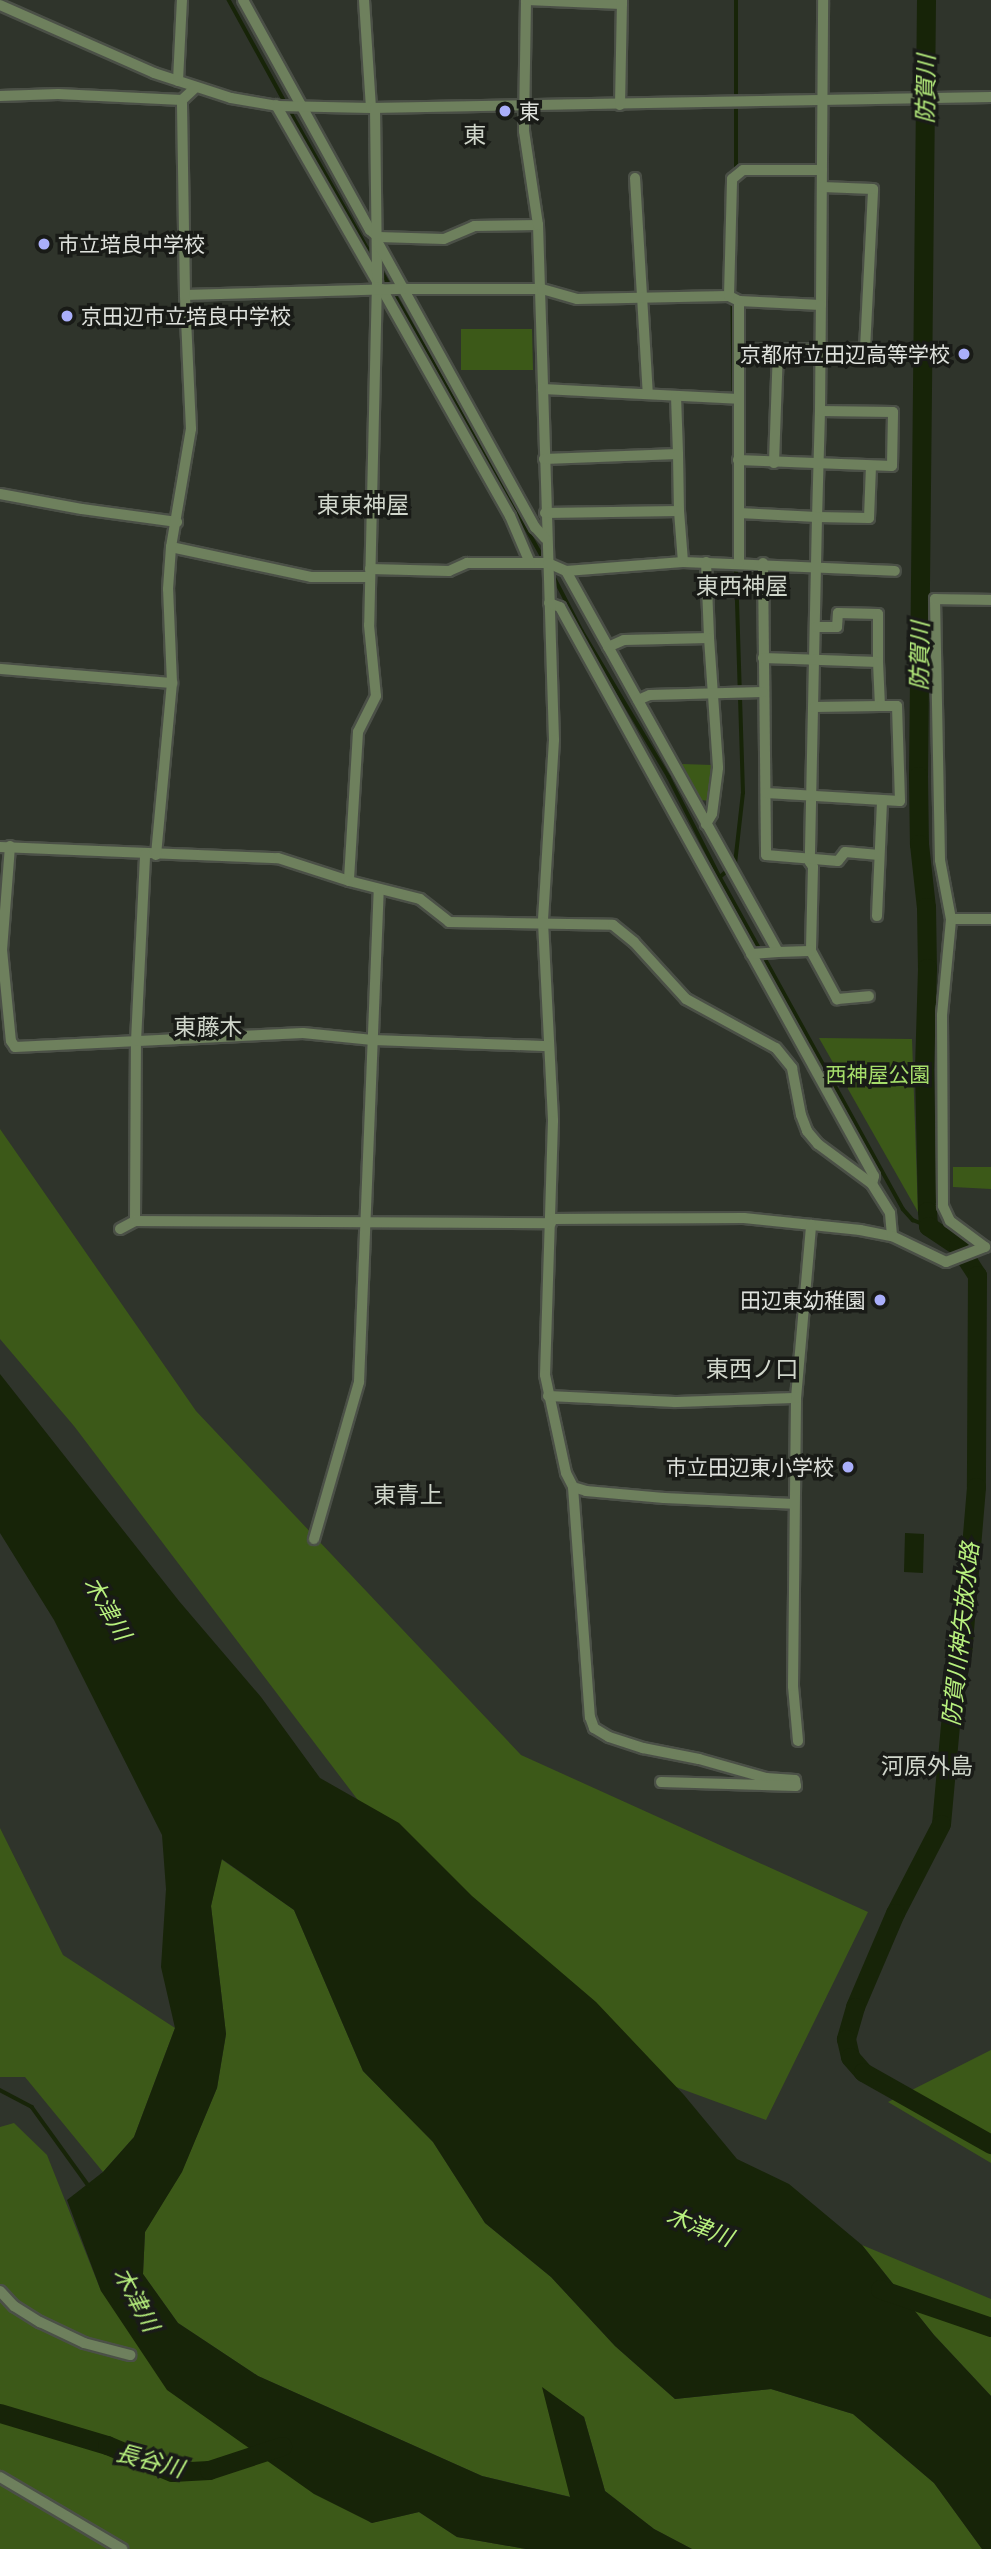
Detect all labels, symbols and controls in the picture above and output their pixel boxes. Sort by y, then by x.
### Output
water label: 防賀川 [911,54,939,124]
place label: 東 [519,98,540,124]
marker: 東 [497,103,513,119]
district label: 東 [464,120,486,148]
place label: 市立培良中学校 [58,231,205,257]
marker: 市立培良中学校 [36,236,52,252]
place label: 京田辺市立培良中学校 [81,303,291,329]
marker: 京田辺市立培良中学校 [59,308,75,324]
place label: 京都府立田辺高等学校 [740,341,950,367]
marker: 京都府立田辺高等学校 [956,346,972,362]
district label: 東東神屋 [317,490,409,518]
district label: 東西神屋 [696,571,788,599]
water label: 防賀川 [905,621,933,691]
district label: 東藤木 [174,1012,242,1040]
park label: 西神屋公園 [826,1061,930,1087]
place label: 田辺東幼稚園 [740,1287,866,1313]
marker: 田辺東幼稚園 [872,1292,888,1308]
district label: 東西ノ口 [706,1354,798,1382]
place label: 市立田辺東小学校 [666,1454,834,1480]
marker: 市立田辺東小学校 [840,1459,856,1475]
district label: 東青上 [374,1480,442,1508]
water label: 防賀川神矢放水路 [937,1541,983,1727]
water label: 木津川 [79,1571,137,1645]
district label: 河原外島 [881,1751,973,1779]
water label: 木津川 [663,2201,737,2251]
water label: 木津川 [109,2262,165,2336]
water label: 長谷川 [113,2438,187,2482]

